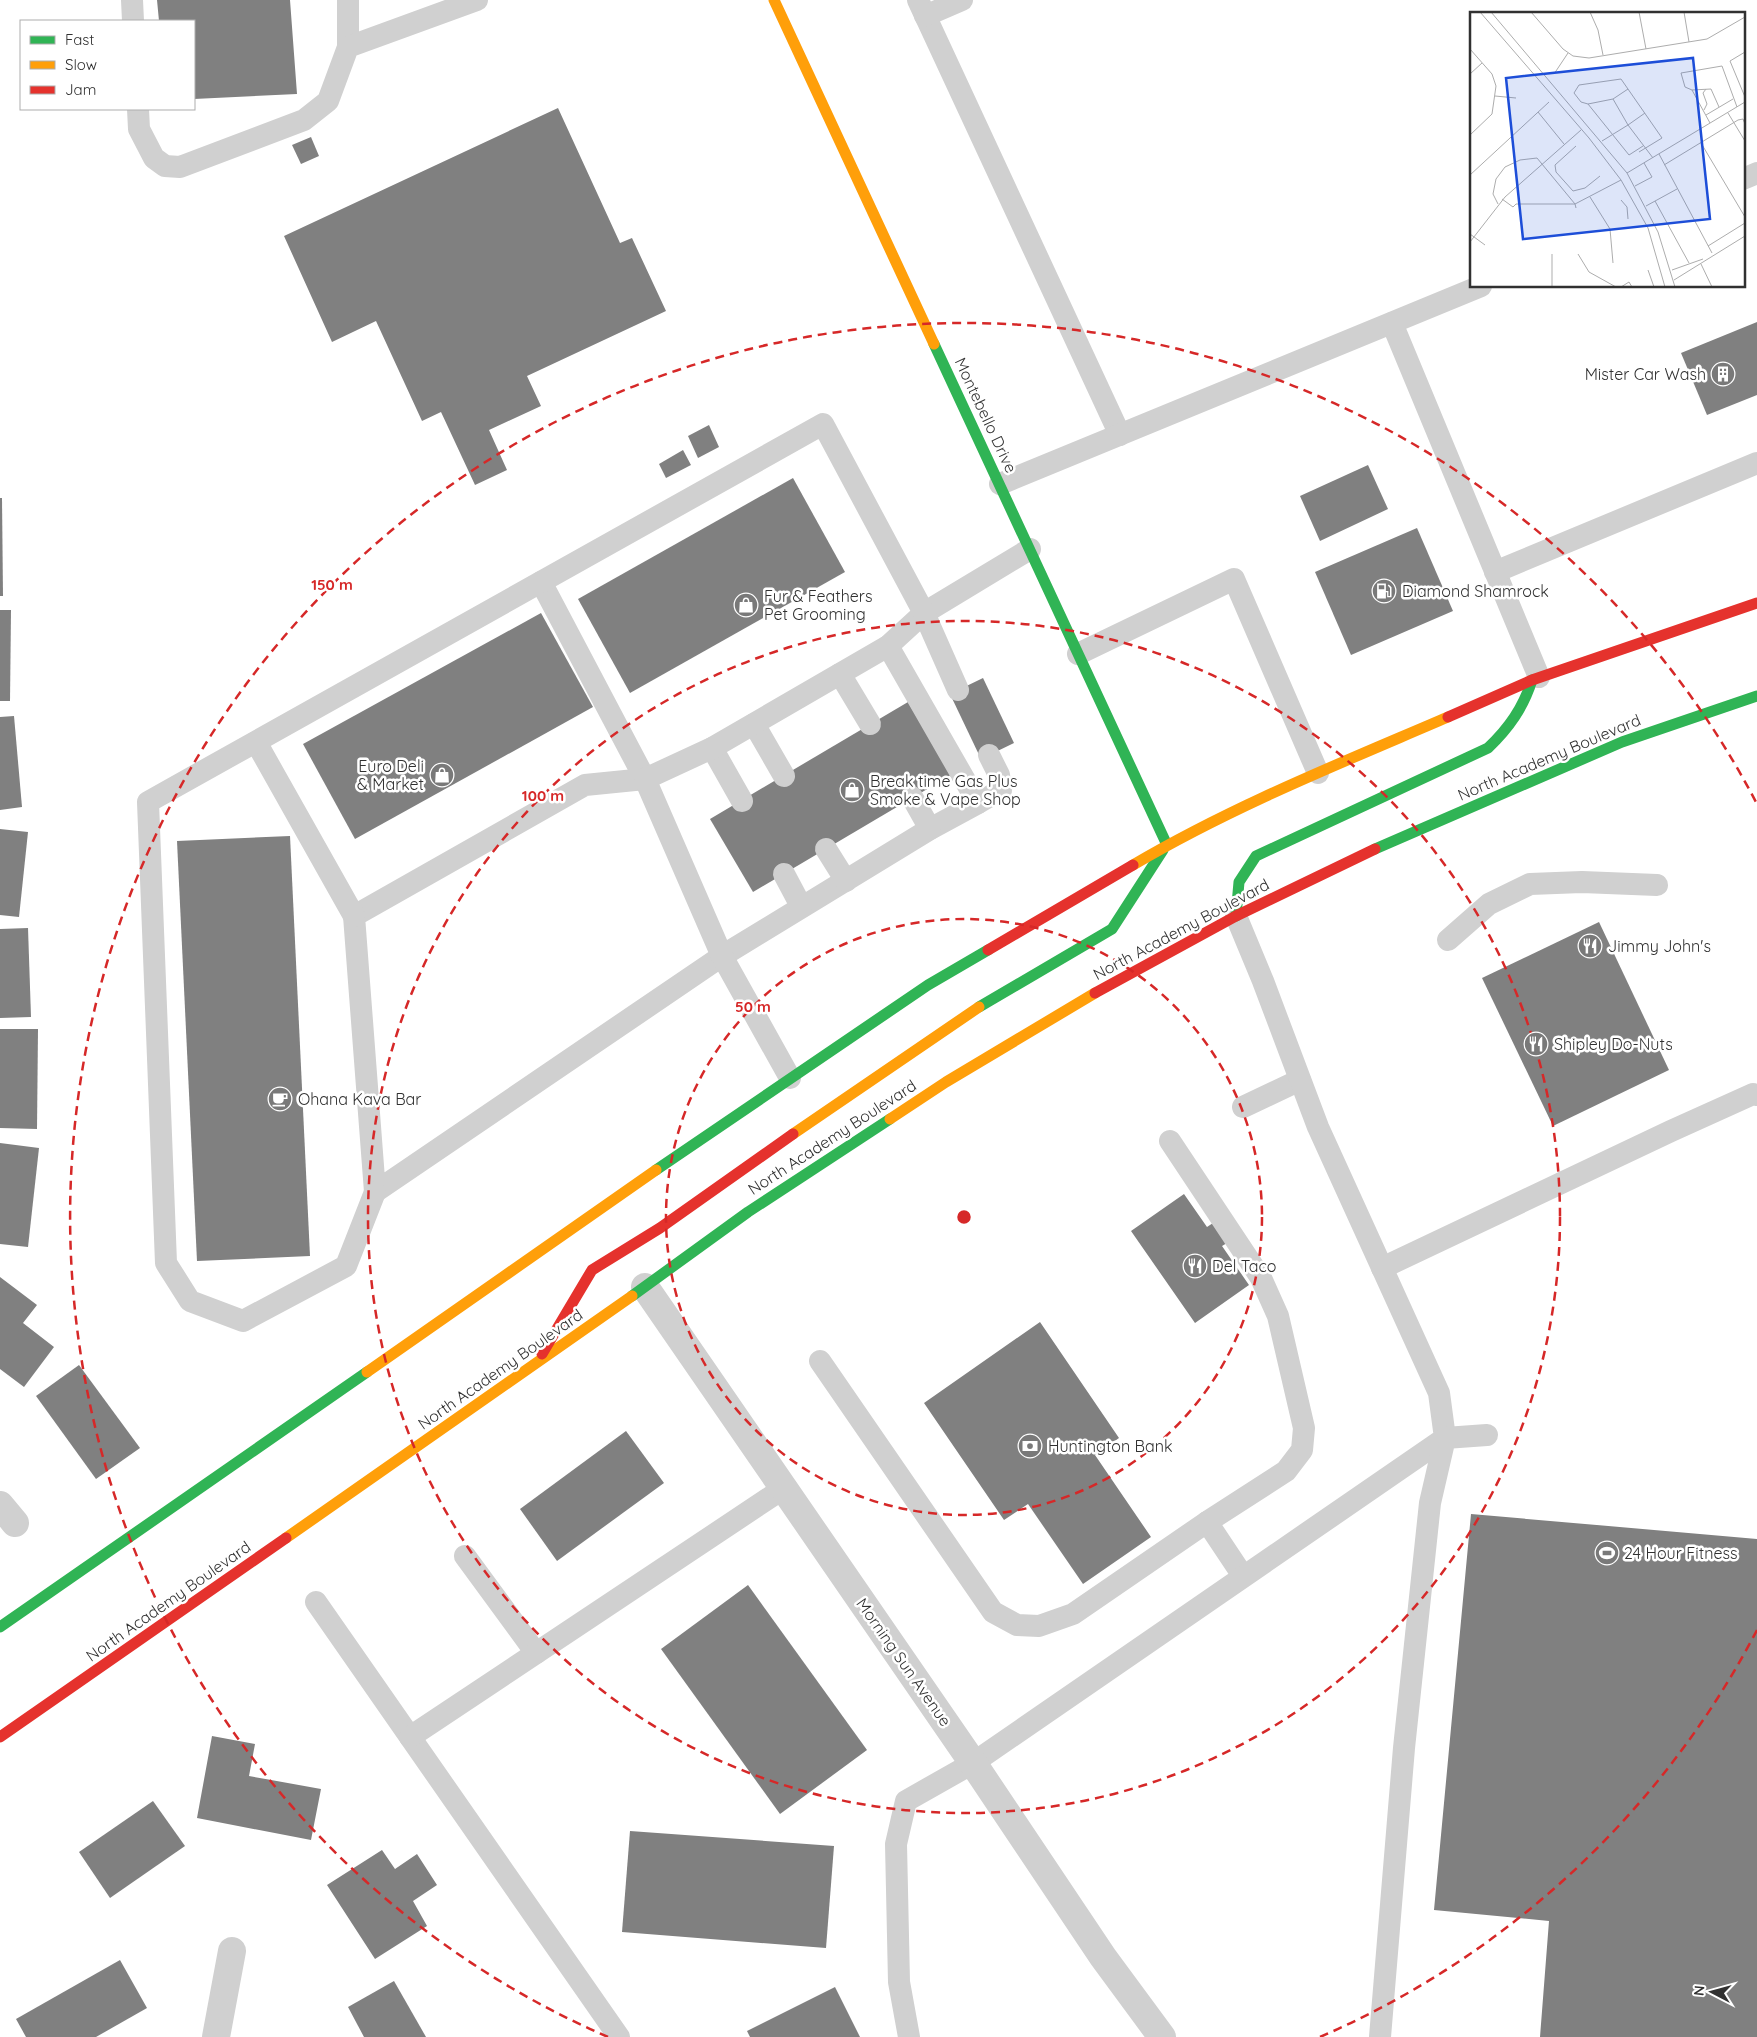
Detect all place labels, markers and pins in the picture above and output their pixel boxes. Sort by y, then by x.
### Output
building icon: Mister Car Wash [1710,361,1736,387]
place label: Mister Car Wash [1585,364,1706,384]
fuel station icon: Diamond Shamrock [1371,578,1397,604]
place label: Diamond Shamrock [1402,581,1549,601]
place label: Fur & Feathers Pet Grooming [764,586,873,624]
shop icon: Fur & Feathers Pet Grooming [733,592,759,618]
place label: Euro Deli & Market [357,756,424,794]
shop icon: Euro Deli & Market [429,762,455,788]
place label: Break time Gas Plus Smoke & Vape Shop [870,771,1021,809]
shop icon: Break time Gas Plus Smoke & Vape Shop [839,777,865,803]
restaurant icon: Jimmy John's [1577,933,1603,959]
place label: Jimmy John's [1608,936,1711,956]
restaurant icon: Shipley Do-Nuts [1523,1031,1549,1057]
place label: Shipley Do-Nuts [1554,1034,1673,1054]
cafe icon: Ohana Kava Bar [267,1086,293,1112]
place label: Ohana Kava Bar [298,1089,421,1109]
centre of rings [955,1208,973,1226]
restaurant icon: Del Taco [1182,1253,1208,1279]
place label: Del Taco [1212,1256,1276,1276]
bank icon: Huntington Bank [1017,1433,1043,1459]
place label: Huntington Bank [1048,1436,1173,1456]
sports icon: 24 Hour Fitness [1594,1540,1620,1566]
place label: 24 Hour Fitness [1624,1543,1737,1563]

